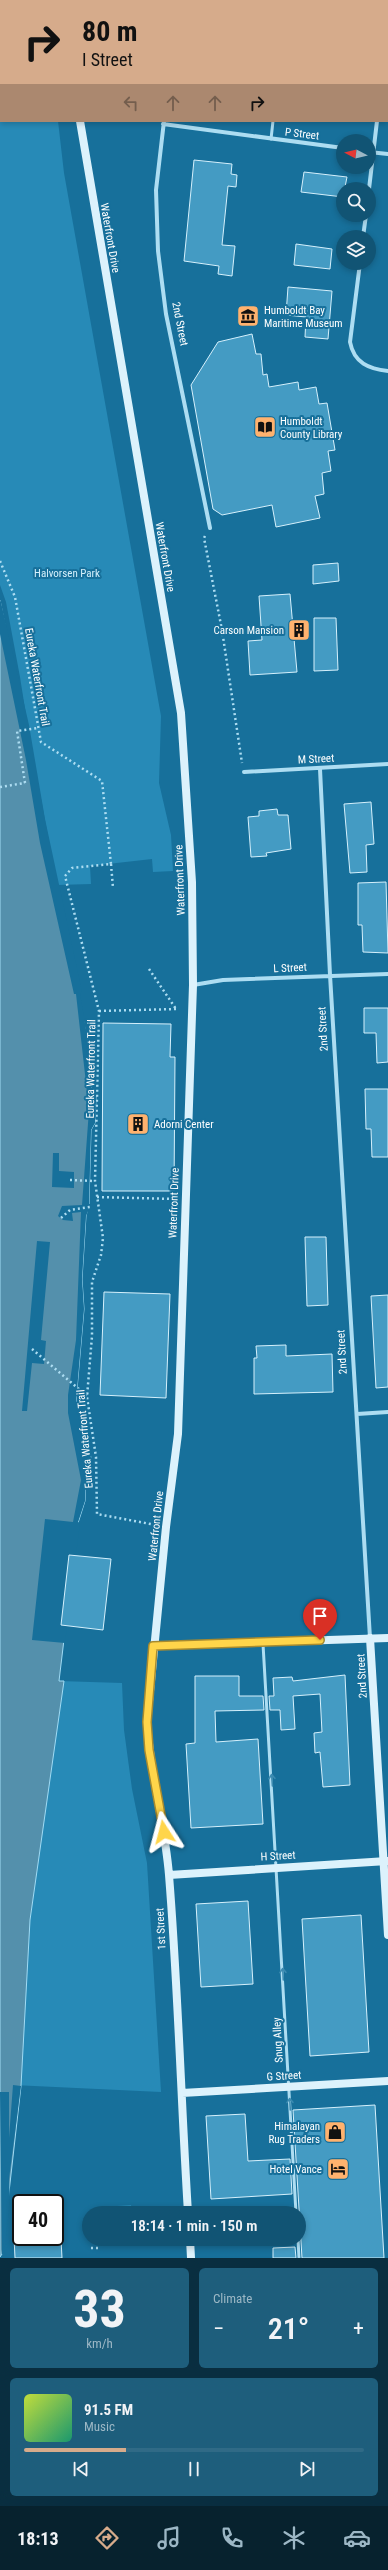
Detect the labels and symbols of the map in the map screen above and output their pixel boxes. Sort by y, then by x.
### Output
street label: P Street [284,125,320,143]
north arrow [336,134,376,174]
street label: Waterfront Drive [97,202,123,274]
street label: 2nd Street [169,301,191,347]
museum icon: Humboldt Bay Maritime Museum [235,303,261,329]
place label: Humboldt Bay Maritime Museum [264,304,343,330]
library icon: Humboldt County Library [252,414,278,440]
place label: Humboldt County Library [280,415,343,441]
street label: Waterfront Drive [152,521,178,593]
park label: Halvorsen Park [34,567,100,580]
building icon: Carson Mansion [286,617,312,643]
place label: Carson Mansion [213,624,284,637]
street label: Eureka Waterfront Trail [22,627,52,727]
street label: M Street [297,752,335,766]
street label: Waterfront Drive [172,844,188,916]
street label: L Street [273,961,307,975]
street label: 2nd Street [315,1006,331,1052]
street label: Eureka Waterfront Trail [84,1019,98,1119]
building icon: Adorni Center [125,1111,151,1137]
place label: Adorni Center [154,1118,214,1131]
street label: Waterfront Drive [166,1167,182,1239]
street label: 2nd Street [334,1329,350,1375]
street label: Eureka Waterfront Trail [74,1389,96,1489]
street label: Waterfront Drive [146,1490,166,1562]
pin [303,1599,337,1640]
street label: 2nd Street [354,1653,370,1699]
one-way arrow [268,1774,275,1787]
position arrow [143,1811,185,1853]
street label: H Street [260,1849,296,1863]
street label: 1st Street [153,1908,169,1950]
one-way arrow [280,1968,287,1981]
street label: Snug Alley [270,2017,286,2063]
street label: G Street [266,2069,302,2083]
one-way arrow [287,2098,294,2111]
shop icon: Himalayan Rug Traders [322,2119,348,2145]
place label: Himalayan Rug Traders [268,2120,320,2146]
hotel icon: Hotel Vance [325,2156,351,2182]
place label: Hotel Vance [269,2163,322,2176]
speed limit sign: 40 [12,2194,64,2246]

